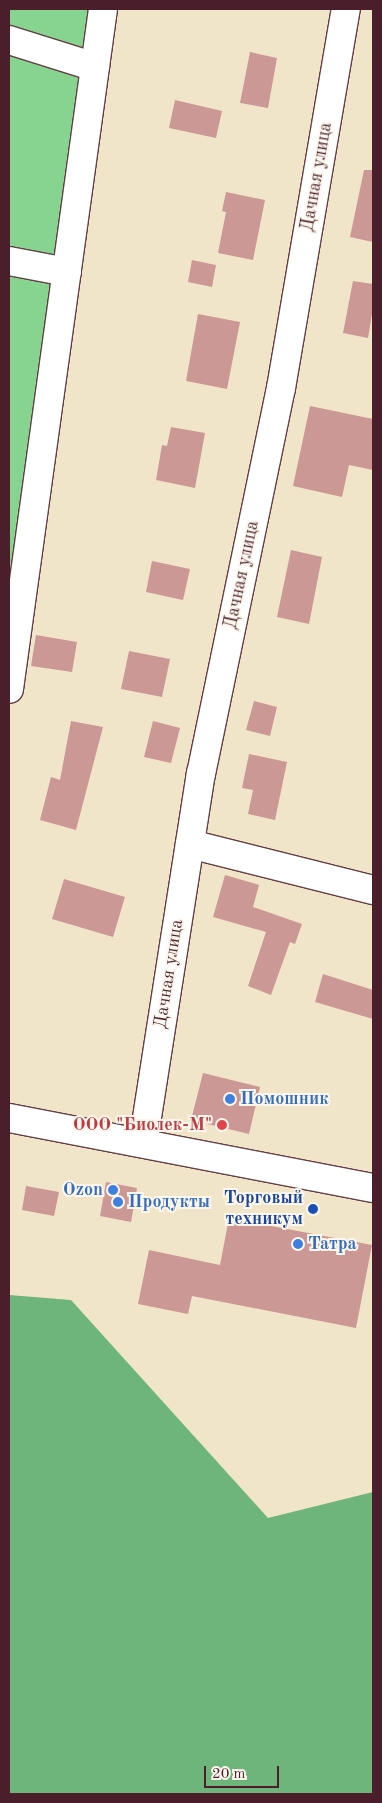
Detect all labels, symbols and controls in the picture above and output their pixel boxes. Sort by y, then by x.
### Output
street label: Дачная улица [297,121,337,233]
street label: Дачная улица [220,519,264,631]
street label: Дачная улица [150,918,188,1030]
place label: Помошник [240,1088,329,1110]
marker: Помошник [224,1093,236,1105]
place label: ООО "Биолек-М" [73,1114,212,1136]
marker: ООО "Биолек-М" [216,1119,228,1131]
place label: Ozon [63,1179,103,1201]
marker: Ozon [107,1184,119,1196]
place label: Торговый техникум [224,1188,303,1230]
place label: Продукты [128,1191,210,1213]
marker: Продукты [112,1196,124,1208]
marker: Торговый техникум [307,1203,319,1215]
place label: Татра [308,1233,357,1255]
marker: Татра [292,1238,304,1250]
scale bar [207,1756,282,1788]
text: 20 m [212,1767,246,1782]

